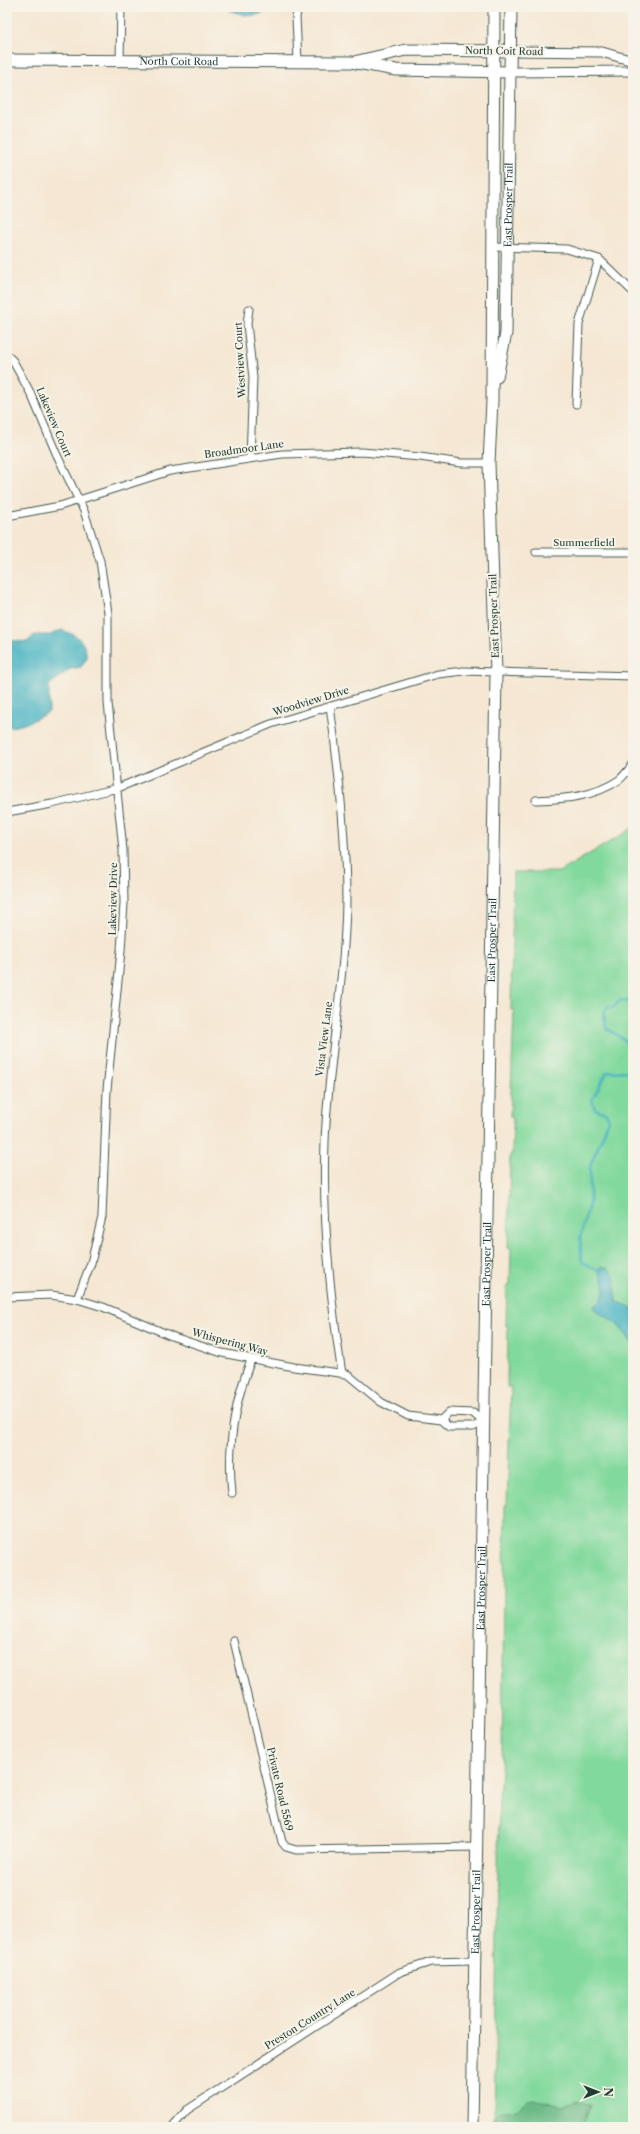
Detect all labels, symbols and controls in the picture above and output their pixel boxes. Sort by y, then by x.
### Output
street label: North Coit Road [465,44,543,58]
street label: North Coit Road [140,54,218,68]
street label: East Prosper Trail [501,163,515,247]
street label: Westview Court [232,321,249,399]
street label: Lakeview Court [33,385,75,459]
street label: Broadmoor Lane [203,437,285,461]
street label: Summerfield [553,536,615,549]
street label: East Prosper Trail [486,574,502,658]
street label: Woodview Drive [270,683,351,719]
street label: Lakeview Drive [106,862,120,936]
street label: East Prosper Trail [484,898,499,983]
street label: Vista View Lane [313,1000,335,1078]
street label: East Prosper Trail [479,1222,493,1306]
street label: Whispering Way [190,1325,270,1359]
street label: East Prosper Trail [474,1546,488,1630]
street label: Private Road 5569 [264,1746,296,1832]
street label: East Prosper Trail [468,1870,483,1954]
street label: Preston Country Lane [262,1986,358,2052]
north arrow [578,2072,618,2112]
text: N [601,2087,615,2097]

